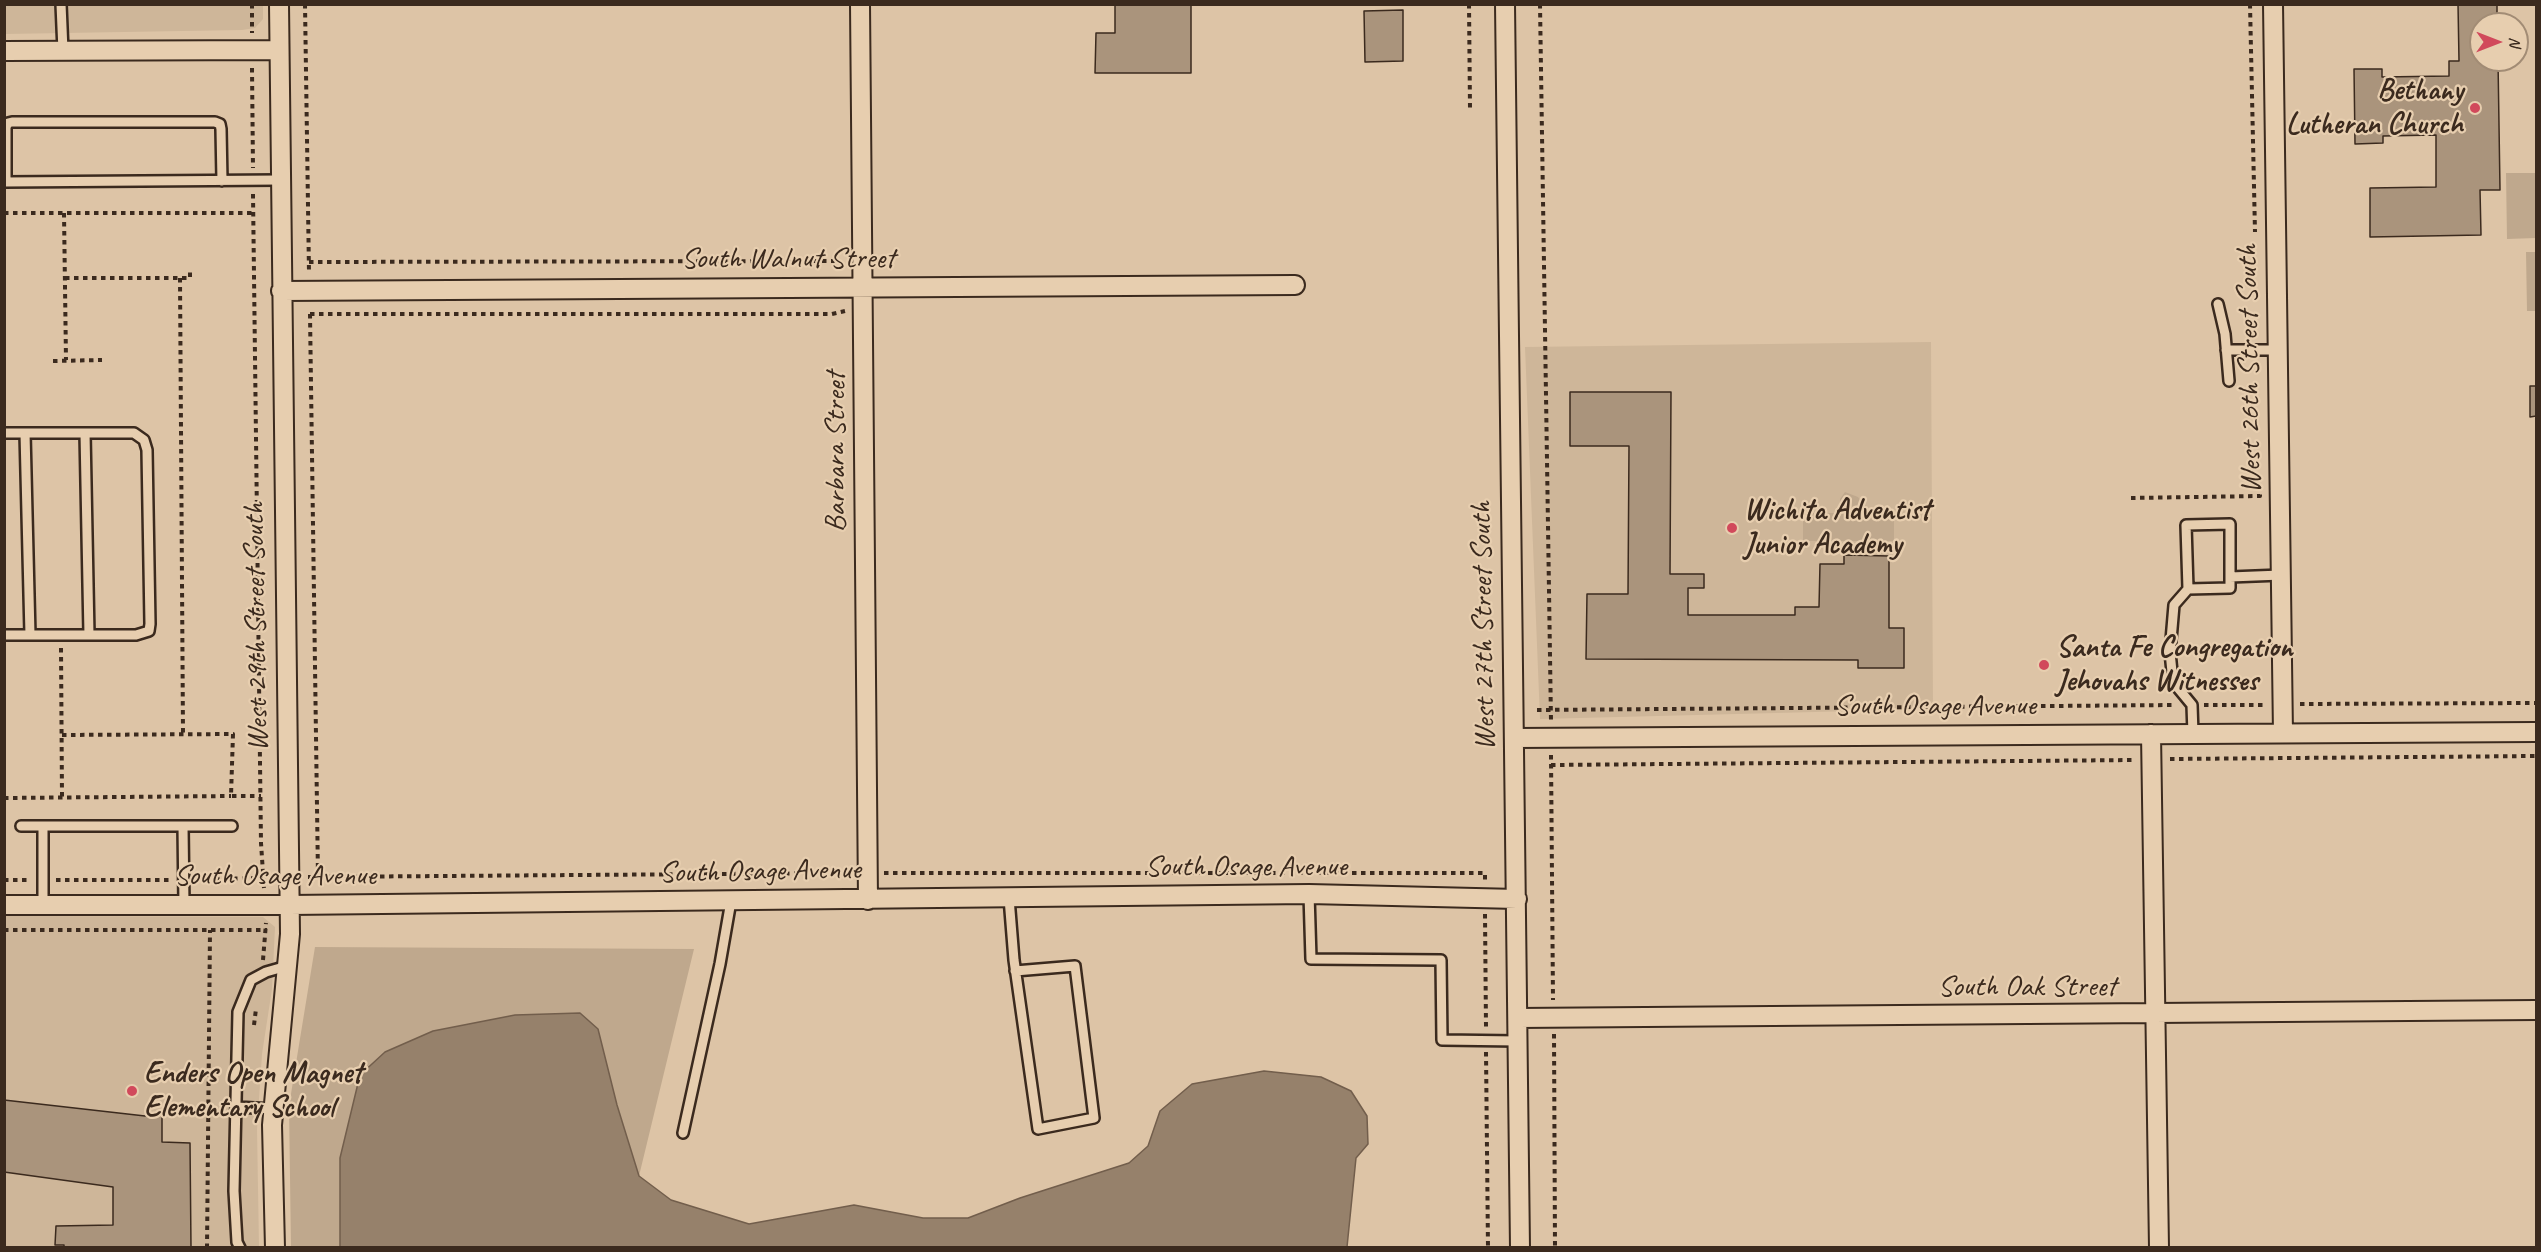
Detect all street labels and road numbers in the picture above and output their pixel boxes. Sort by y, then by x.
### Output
street label: South Walnut Street [681,241,895,277]
street label: West 26th Street South [2230,244,2270,494]
street label: Barbara Street [818,372,854,532]
street label: West 27th Street South [1464,501,1504,751]
street label: West 29th Street South [237,502,277,752]
street label: South Osage Avenue [1834,688,2036,724]
street label: South Osage Avenue [1145,849,1347,885]
street label: South Osage Avenue [659,852,861,892]
street label: South Osage Avenue [174,858,376,894]
street label: South Oak Street [1938,969,2116,1005]

